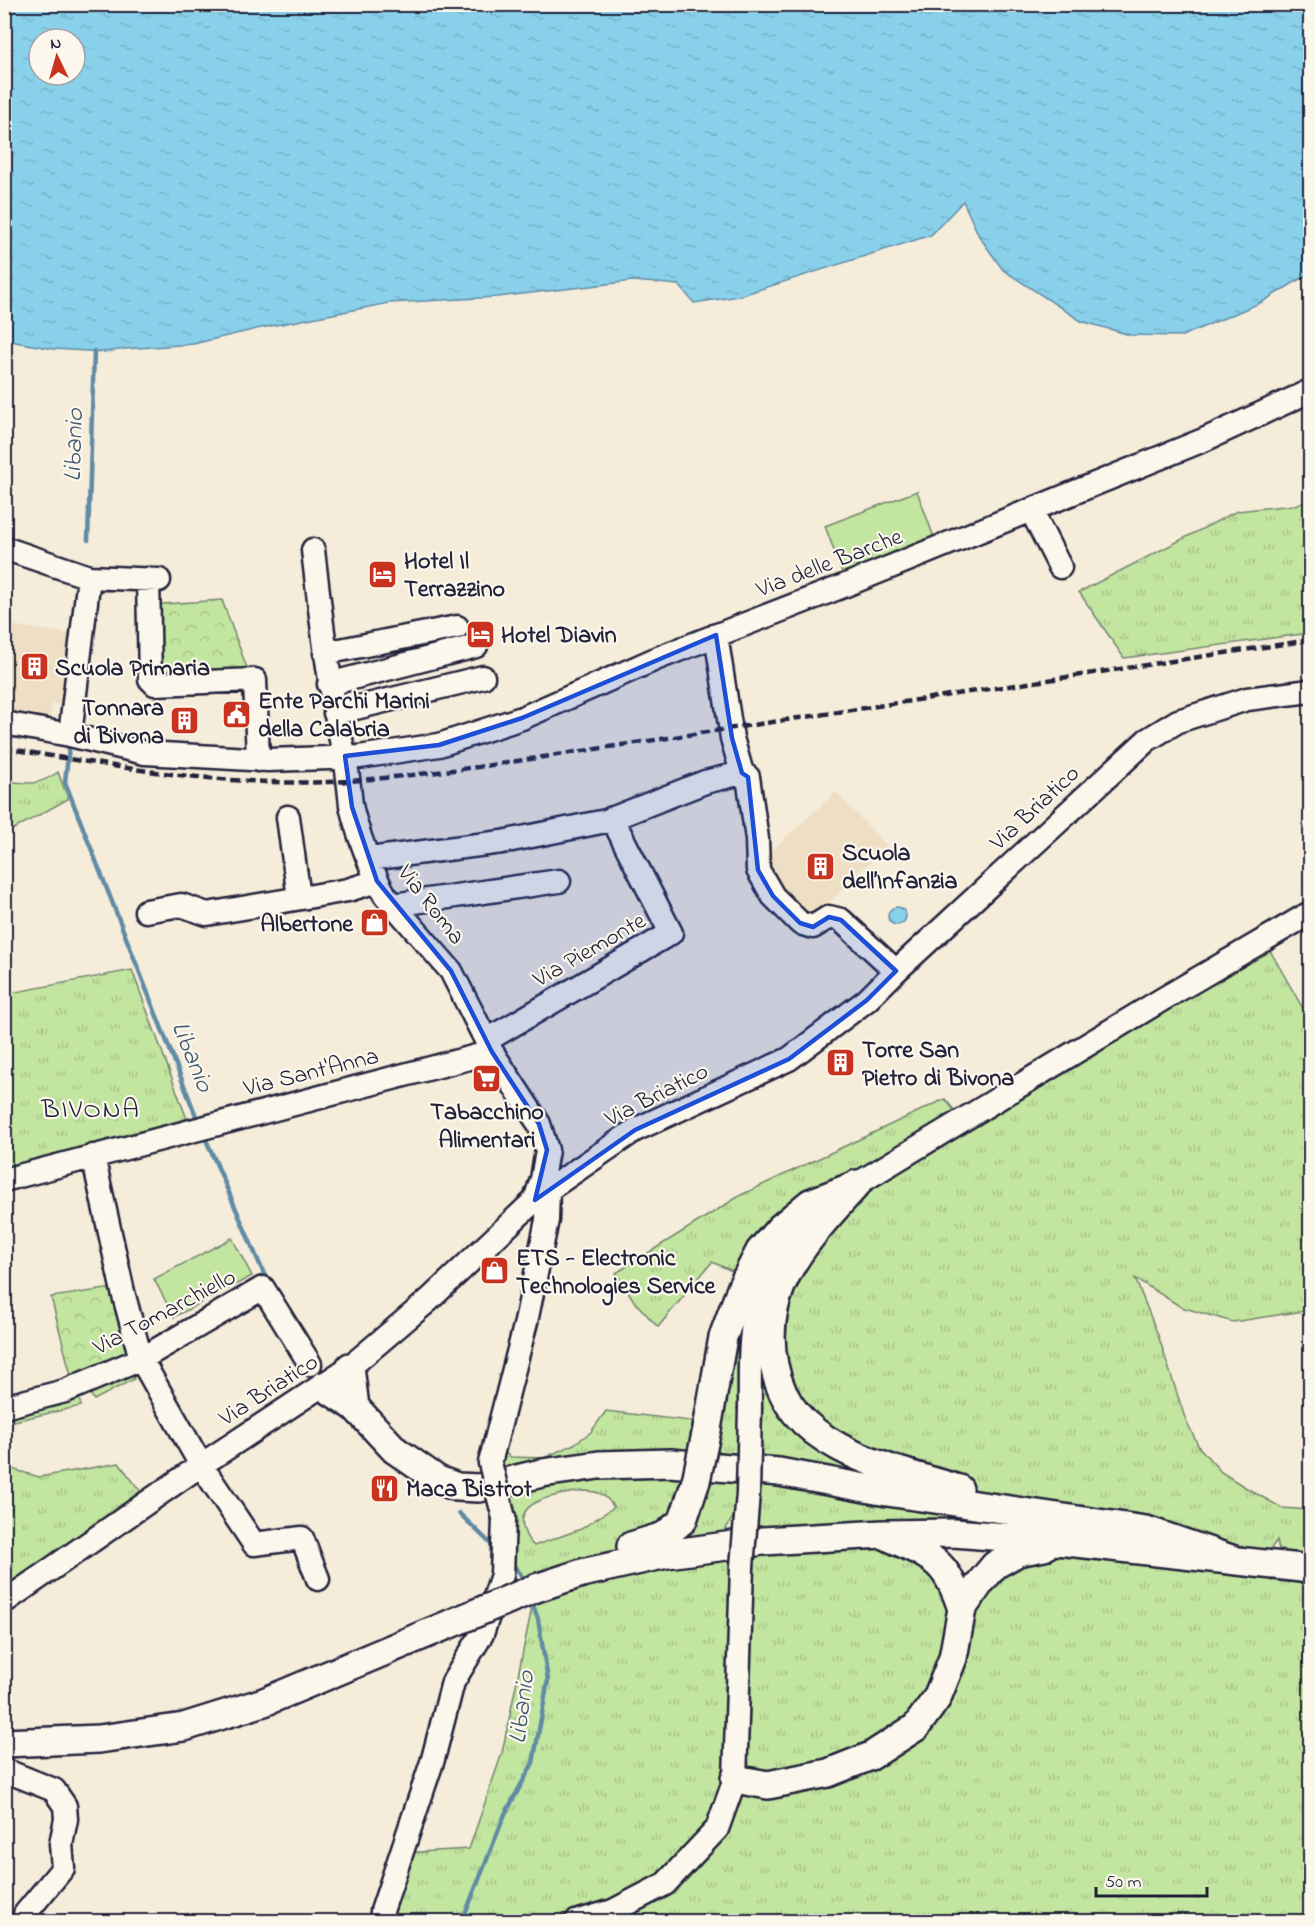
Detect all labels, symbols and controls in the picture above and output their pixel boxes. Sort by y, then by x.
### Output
north arrow [27,27,87,87]
text: N [49,32,62,56]
water label: Libanio [55,406,95,482]
street label: Via delle Barche [751,520,908,609]
place label: Hotel Il Terrazzino [404,545,505,608]
hotel icon: Hotel Il Terrazzino [367,558,399,590]
hotel icon: Hotel Diavin [464,618,496,650]
place label: Hotel Diavin [501,619,617,654]
building icon: Scuola Primaria [18,651,50,683]
place label: Scuola Primaria [55,652,210,687]
place label: Ente Parchi Marini della Calabria [258,685,430,748]
place label: Tonnara di Bivona [73,692,164,755]
public building icon: Ente Parchi Marini della Calabria [221,698,253,730]
building icon: Tonnara di Bivona [169,705,201,737]
street label: Via Briatico [982,758,1089,861]
place label: Scuola dell’Infanzia [842,837,958,900]
building icon: Scuola dell’Infanzia [805,850,837,882]
street label: Via Roma [387,857,472,953]
street label: Via Piemonte [526,905,653,998]
shop icon: Albertone [358,907,390,939]
place label: Albertone [260,908,354,943]
water label: Libanio [160,1016,223,1099]
place label: Torre San Pietro di Bivona [862,1034,1014,1097]
street label: Via Sant'Anna [239,1040,383,1107]
building icon: Torre San Pietro di Bivona [825,1047,857,1079]
street label: Via Briatico [598,1055,715,1138]
supermarket icon: Tabacchino Alimentari [471,1062,503,1094]
district label: BIVONA [41,1091,140,1130]
place label: Tabacchino Alimentari [430,1096,544,1159]
place label: ETS - Electronic Technologies Service [516,1242,717,1306]
shop icon: ETS - Electronic Technologies Service [479,1255,511,1287]
street label: Via Tomarchiello [86,1261,243,1366]
street label: Via Briatico [212,1346,326,1437]
restaurant icon: Maca Bistrot [369,1472,401,1504]
place label: Maca Bistrot [406,1473,533,1508]
water label: Libanio [500,1667,546,1746]
scale bar [1096,1860,1207,1898]
text: 50 m [1105,1870,1142,1896]

